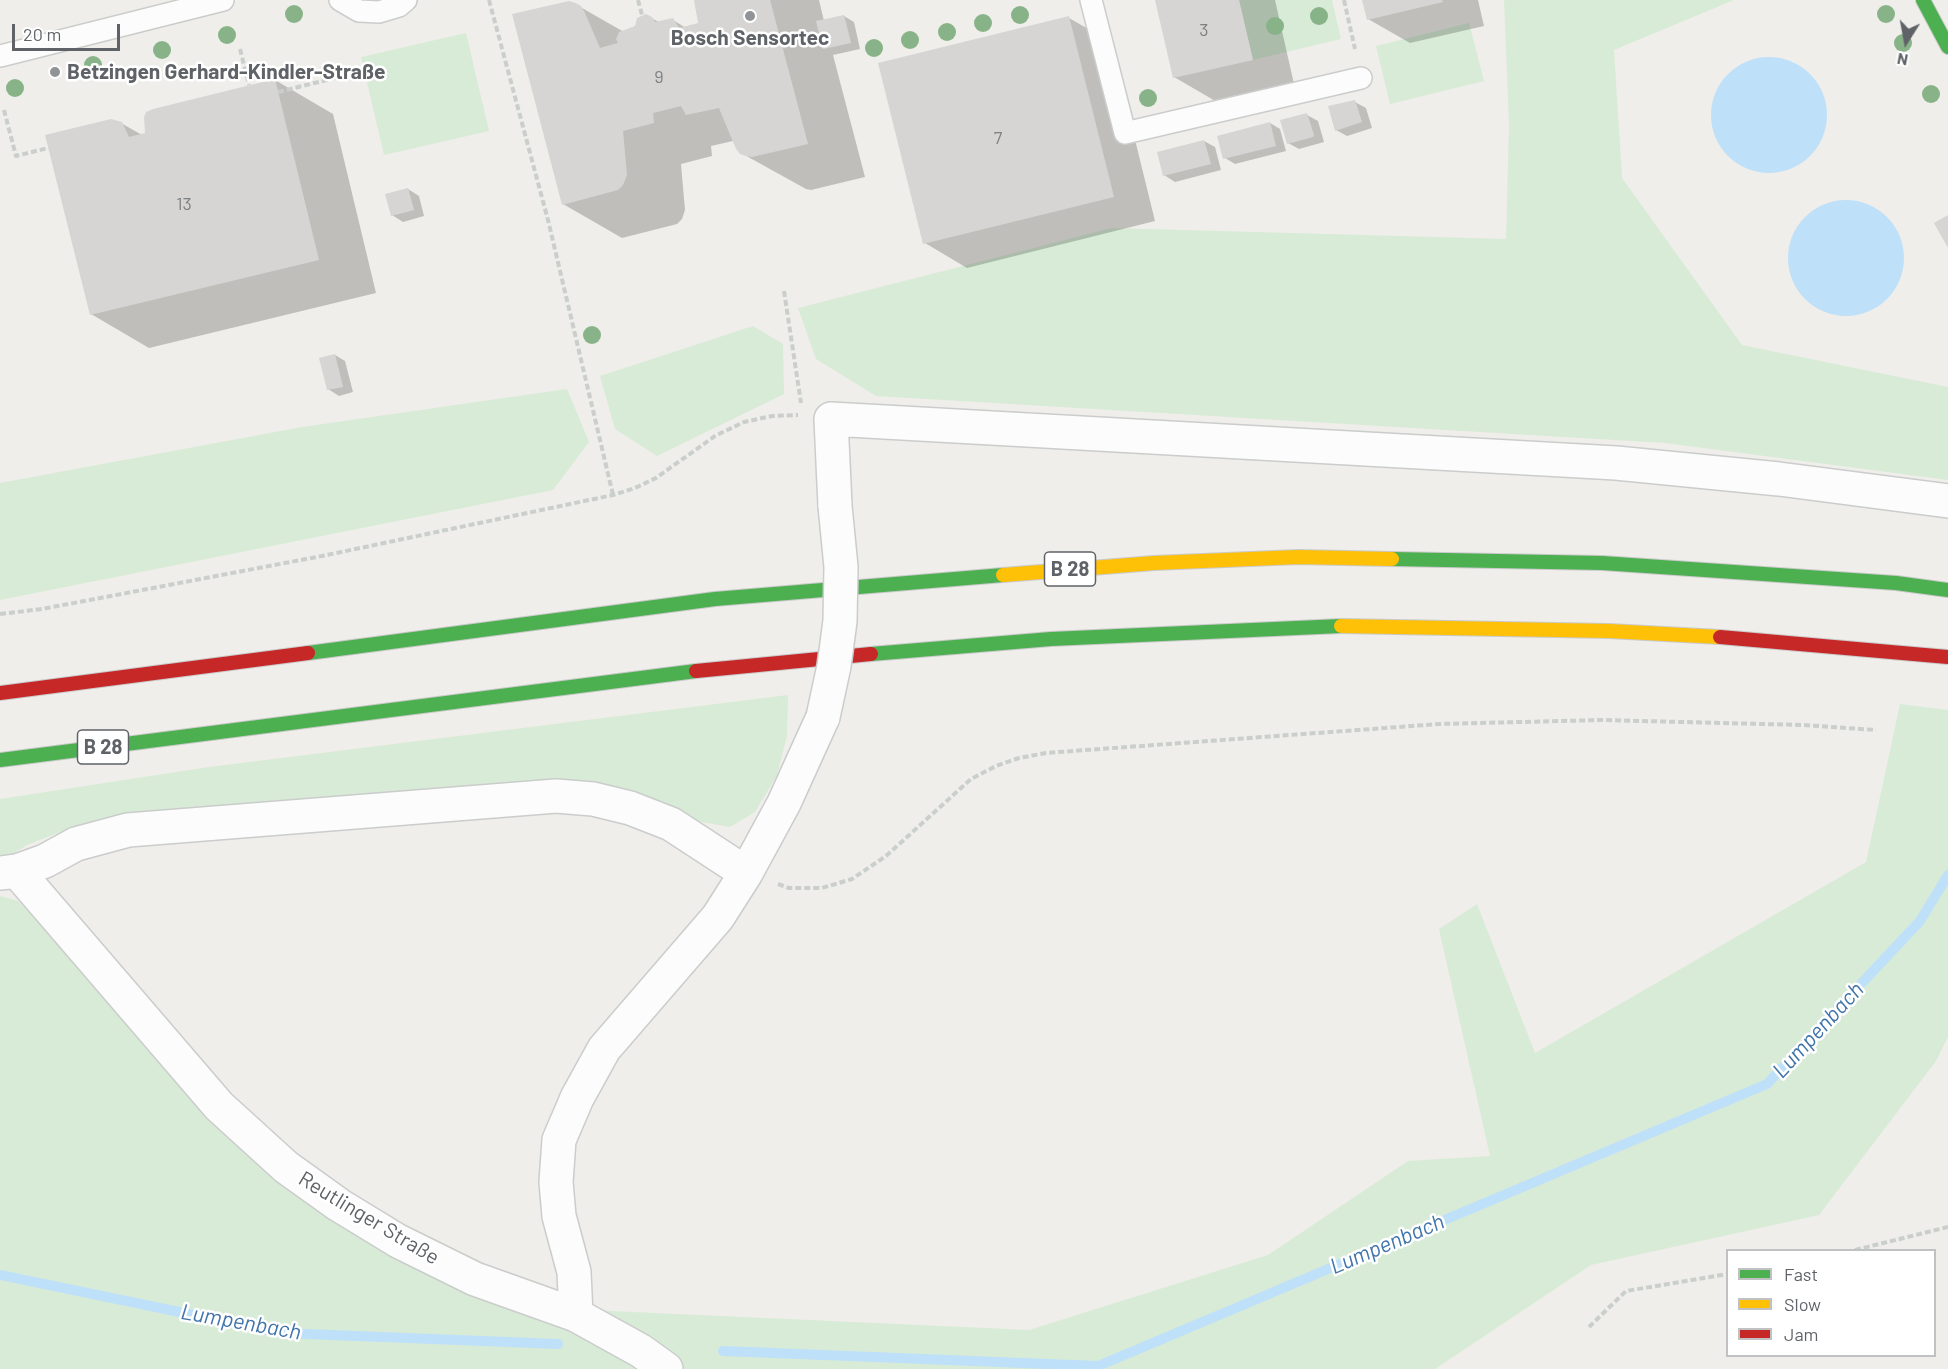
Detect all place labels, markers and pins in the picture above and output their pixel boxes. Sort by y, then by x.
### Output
marker: Bosch Sensortec [743,9,757,23]
place label: Bosch Sensortec [671,25,829,51]
place label: Betzingen Gerhard-Kindler-Straße [67,59,385,85]
marker: Betzingen Gerhard-Kindler-Straße [48,65,62,79]

